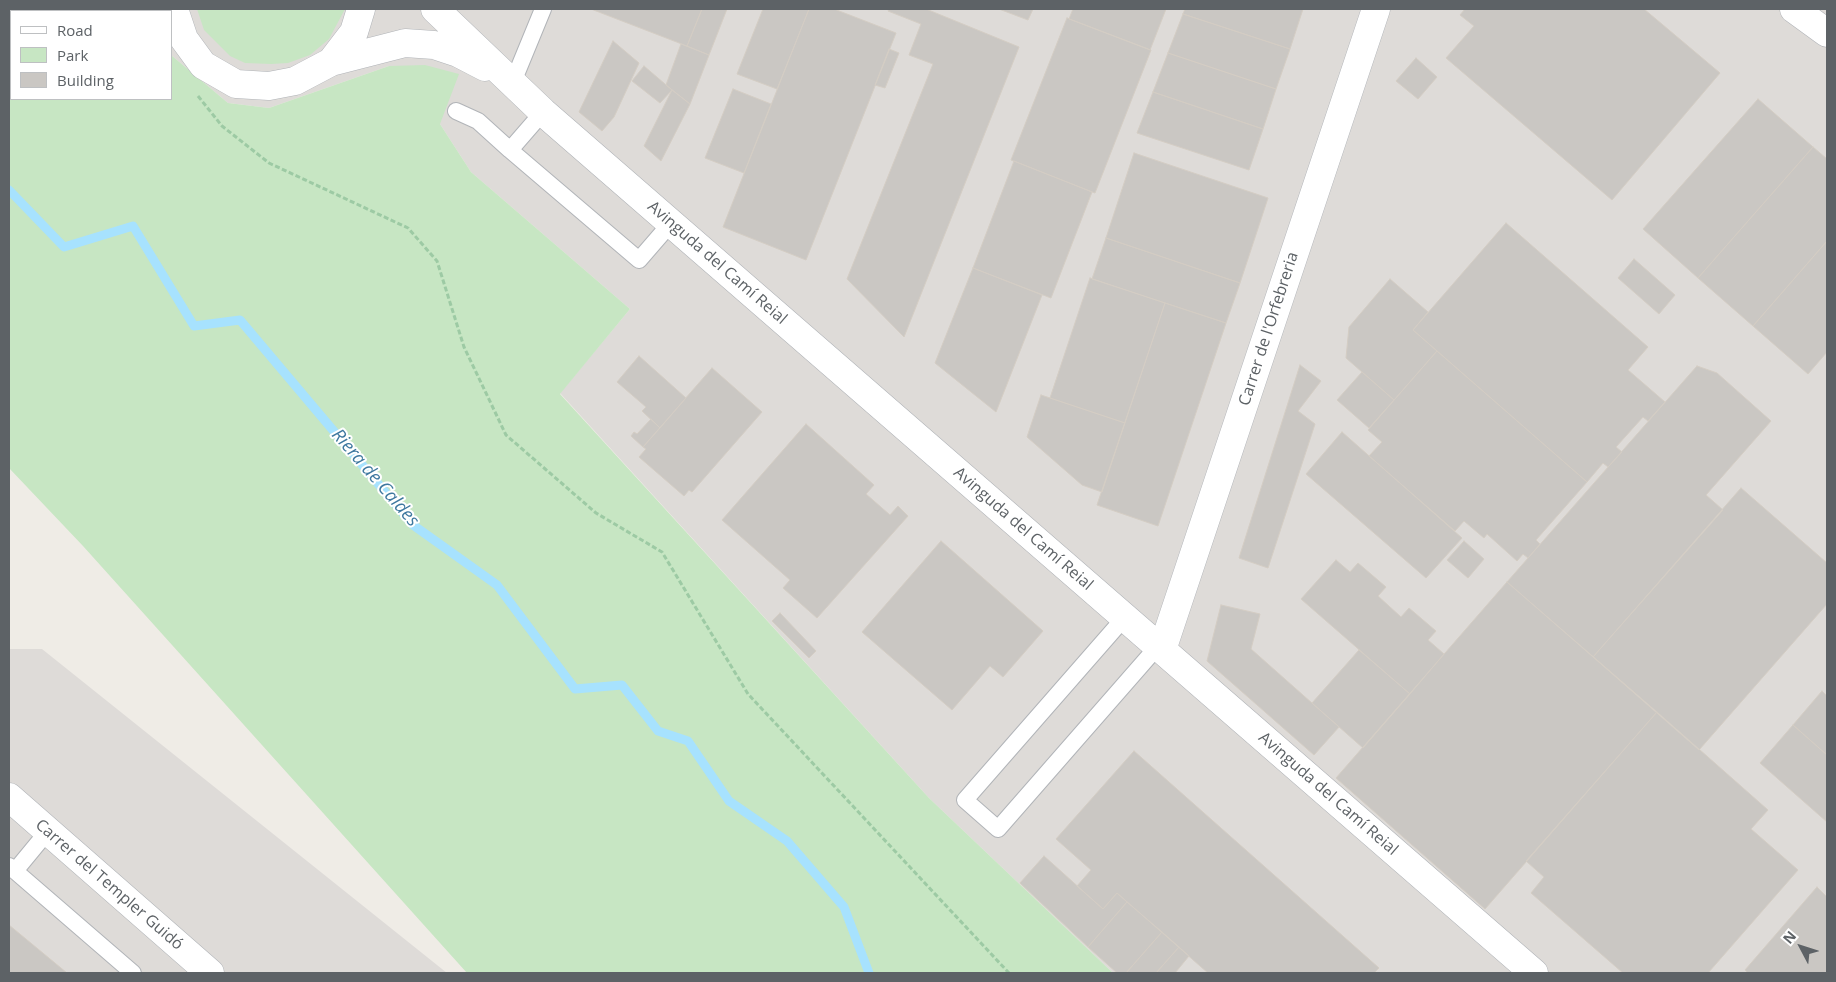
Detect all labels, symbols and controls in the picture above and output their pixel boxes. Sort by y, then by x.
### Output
legend [10,10,172,100]
text: Road [57,20,93,40]
text: Park [57,45,88,65]
text: Building [57,70,114,90]
street label: Avinguda del Camí Reial [644,197,790,329]
street label: Carrer de l'Orfebreria [1235,250,1303,408]
water label: Riera de Caldes [327,425,423,531]
street label: Avinguda del Camí Reial [950,463,1096,595]
street label: Avinguda del Camí Reial [1255,728,1401,860]
street label: Carrer del Templer Guidó [31,816,187,954]
north arrow [1776,922,1826,972]
text: N [1778,927,1800,948]

